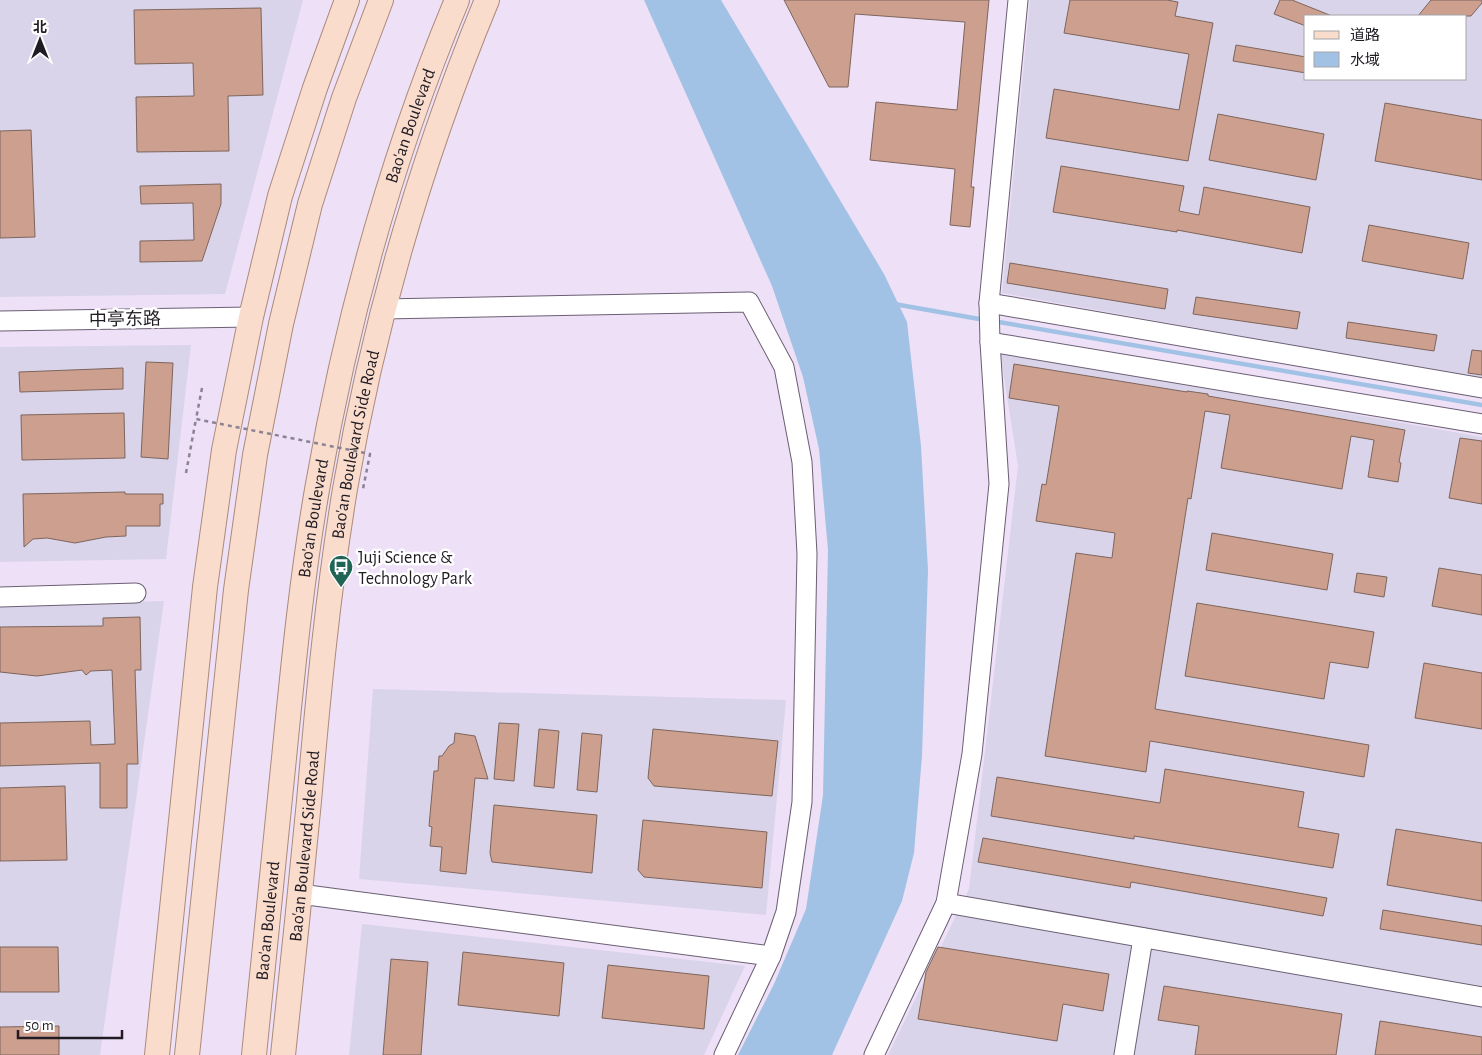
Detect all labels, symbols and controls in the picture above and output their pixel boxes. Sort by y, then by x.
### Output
north arrow [15,15,65,65]
legend [1304,15,1467,80]
text: 北 [33,20,47,35]
text: 道路 [1350,27,1380,43]
text: 水域 [1350,52,1380,68]
street label: Bao'an Boulevard [383,66,439,185]
street label: 中亭东路 [89,308,161,330]
street label: Bao'an Boulevard Side Road [329,348,383,540]
street label: Bao'an Boulevard [296,458,332,579]
place label: Juji Science & Technology Park [358,549,473,588]
bus stop icon: Juji Science & Technology Park [328,554,354,588]
street label: Bao'an Boulevard Side Road [287,750,323,943]
street label: Bao'an Boulevard [254,860,284,981]
scale bar [18,1008,121,1040]
text: 50 m [25,1018,54,1033]

